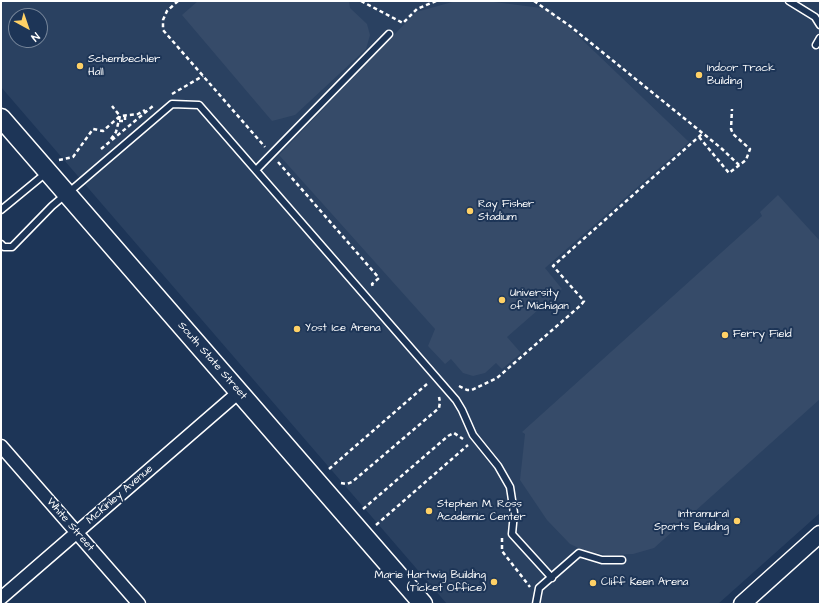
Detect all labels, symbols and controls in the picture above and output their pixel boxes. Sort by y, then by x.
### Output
north arrow [8,8,48,48]
text: N [28,29,43,45]
place label: Schembechler Hall [88,53,160,79]
marker: Schembechler Hall [75,61,85,71]
place label: Indoor Track Building [707,62,775,88]
marker: Indoor Track Building [694,70,704,80]
place label: Ray Fisher Stadium [478,198,534,224]
marker: Ray Fisher Stadium [465,206,475,216]
place label: University of Michigan [510,287,569,313]
marker: University of Michigan [497,295,507,305]
street label: South State Street [175,319,249,403]
place label: Yost Ice Arena [305,322,381,336]
marker: Yost Ice Arena [292,324,302,334]
place label: Ferry Field [733,328,792,342]
marker: Ferry Field [720,330,730,340]
street label: McKinley Avenue [84,463,156,527]
street label: White Street [43,496,97,554]
place label: Stephen M. Ross Academic Center [437,498,525,524]
marker: Stephen M. Ross Academic Center [424,506,434,516]
place label: Intramural Sports Building [654,508,729,534]
marker: Intramural Sports Building [732,516,742,526]
place label: Marie Hartwig Building (Ticket Office) [375,569,486,595]
place label: Cliff Keen Arena [601,576,688,590]
marker: Marie Hartwig Building (Ticket Office) [489,577,499,587]
marker: Cliff Keen Arena [588,578,598,588]

